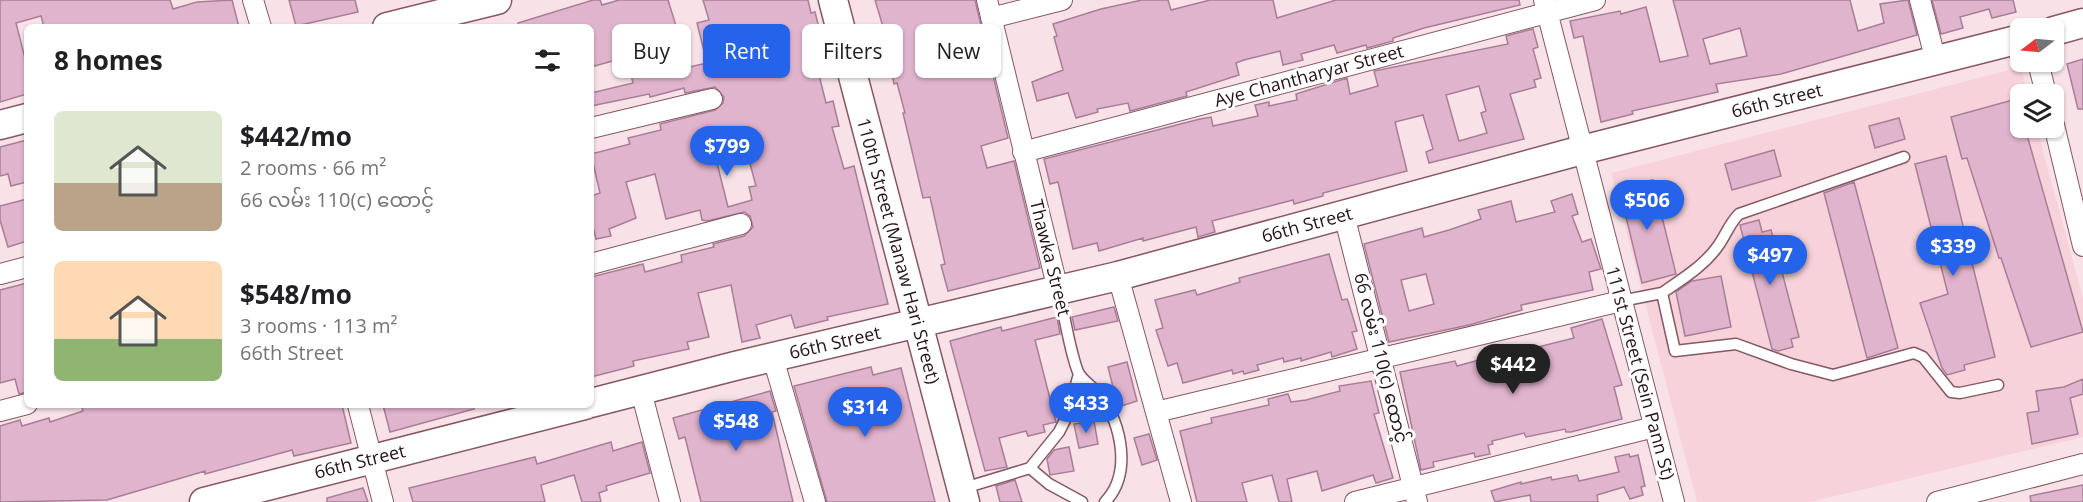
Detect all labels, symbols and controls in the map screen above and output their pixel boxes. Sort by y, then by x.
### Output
north arrow [2010,18,2064,72]
map controls [2010,18,2064,138]
chip: Buy [612,24,691,78]
chip: Rent [703,24,790,78]
chip: Filters [802,24,903,78]
chip: New [915,24,1001,78]
street label: Aye Chantharyar Street [1212,38,1406,112]
text: 8 homes [54,42,163,78]
icon: filters [531,44,564,77]
street label: 66th Street [1729,77,1825,123]
button: layers [2010,84,2064,138]
street label: 110th Street (Manaw Hari Street) [852,115,946,386]
text: $442/mo [240,118,352,154]
pin: $799 [691,126,763,177]
text: $799 [704,132,750,159]
icon: home [102,135,174,207]
text: 2 rooms · 66 m² [240,154,386,181]
pin: $506 [1611,180,1683,231]
text: 66 လမ်း 110(c) ထောင့် [240,186,434,213]
text: $506 [1624,186,1670,213]
street label: Thawka Street [1025,197,1077,319]
street label: 66th Street [1259,200,1355,248]
pin: $339 [1917,226,1989,277]
text: $339 [1930,232,1976,259]
pin: $497 [1734,235,1806,286]
text: $497 [1747,241,1793,268]
street label: 111st Street (Sein Pann St) [1601,263,1681,482]
street label: 66 လမ်း 110(c) ထောင့် [1348,270,1415,446]
text: $548/mo [240,276,352,312]
icon: home [102,285,174,357]
text: 3 rooms · 113 m² [240,312,398,339]
street label: 66th Street [787,320,883,364]
text: 66th Street [240,339,343,366]
pin: $442 [1477,344,1549,395]
text: $442 [1490,350,1536,377]
pin: $433 [1050,383,1122,434]
pin: $314 [829,387,901,438]
text: $433 [1063,389,1109,416]
text: $314 [842,393,888,420]
pin: $548 [700,401,772,452]
text: $548 [713,407,759,434]
street label: 66th Street [312,438,408,484]

